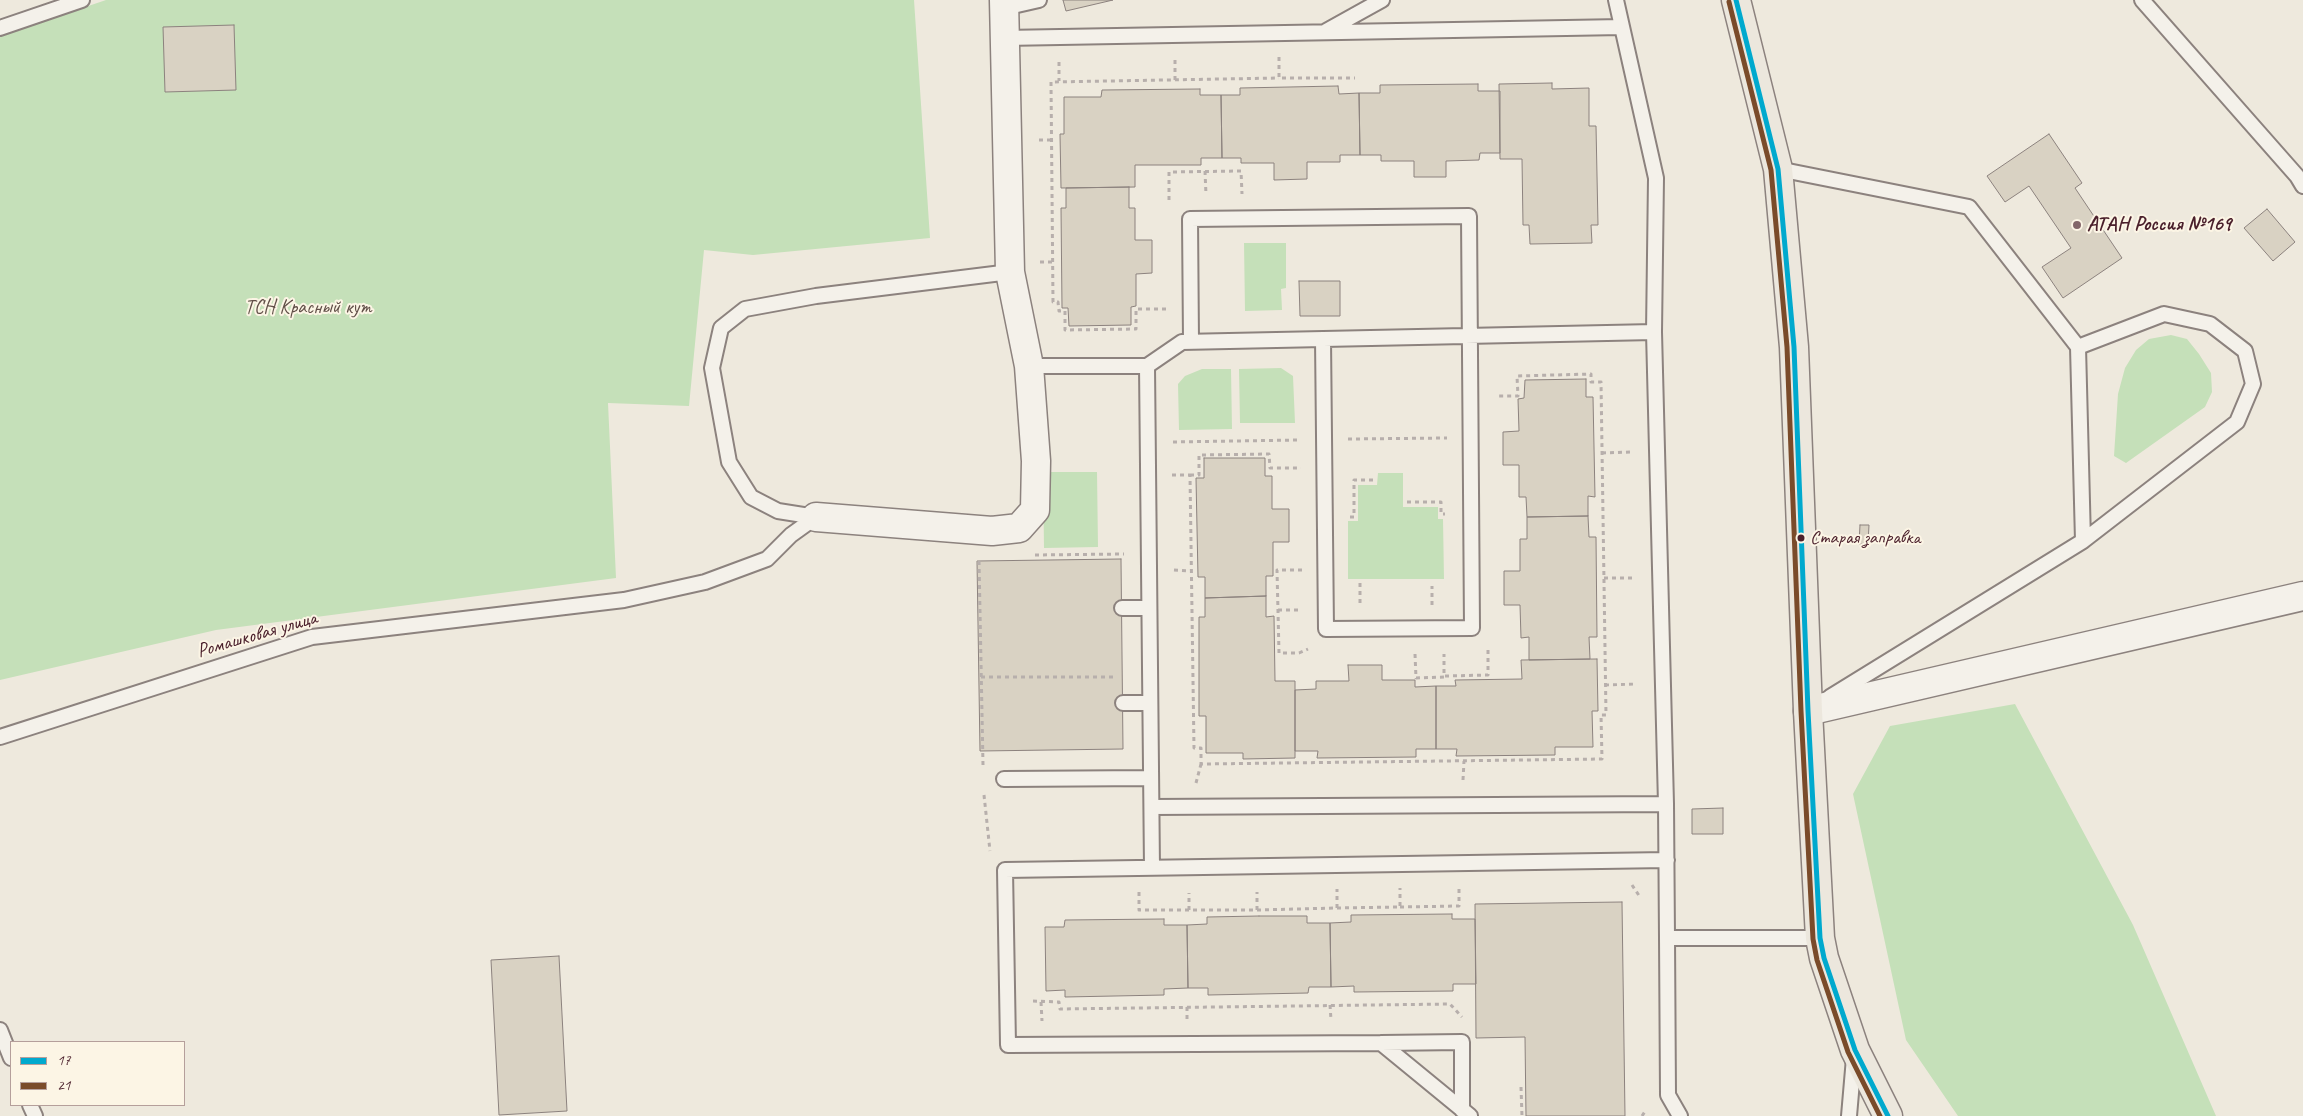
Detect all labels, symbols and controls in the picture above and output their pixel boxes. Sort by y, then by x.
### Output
place label: АТАН Россия №169 [2087,213,2231,237]
marker: АТАН Россия №169 [2071,219,2083,231]
park label: ТСН Красный кут [245,296,371,320]
place label: Старая заправка [1810,527,1920,549]
marker: Старая заправка [1796,533,1806,543]
street label: Ромашковая улица [194,606,320,664]
legend [10,1041,185,1106]
text: 17 [57,1051,71,1070]
text: 21 [57,1076,71,1095]

